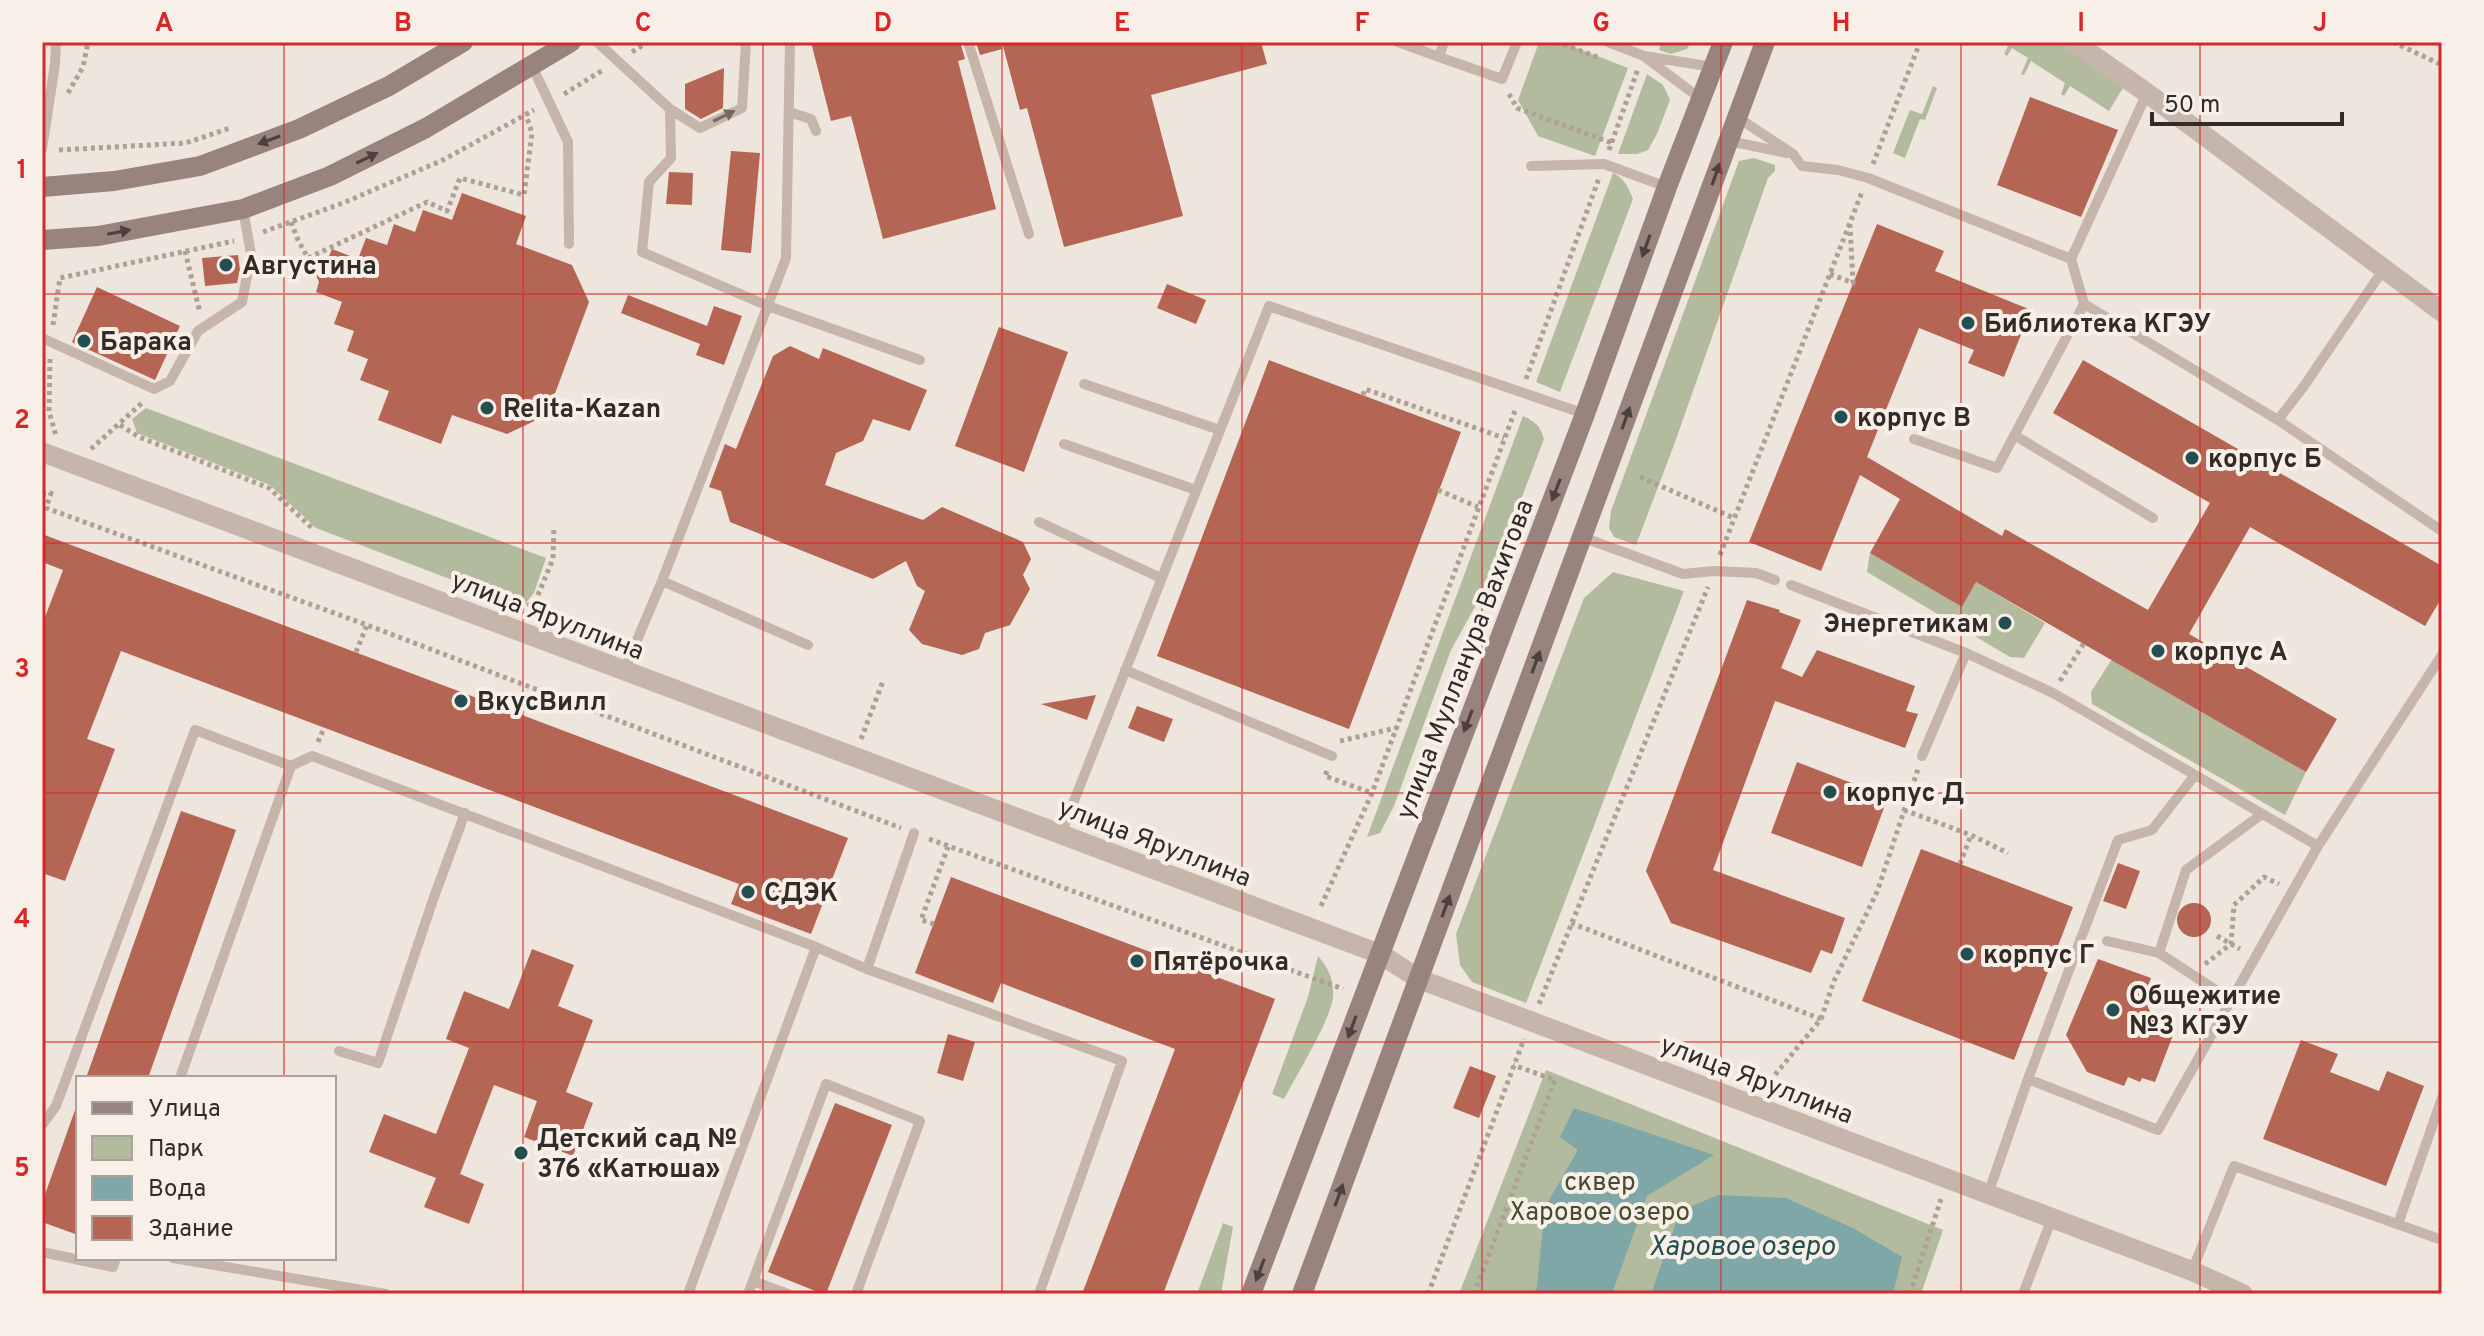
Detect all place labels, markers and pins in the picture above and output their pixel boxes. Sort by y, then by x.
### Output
place label: Августина [242,251,377,284]
marker: Августина [217,256,235,274]
place label: Библиотека КГЭУ [1984,309,2211,342]
marker: Библиотека КГЭУ [1959,314,1977,332]
place label: Барака [100,327,192,360]
marker: Барака [75,332,93,350]
place label: Relita-Kazan [503,394,661,427]
marker: Relita-Kazan [478,399,496,417]
place label: корпус В [1857,403,1971,436]
marker: корпус В [1832,408,1850,426]
place label: корпус Б [2208,444,2322,477]
marker: корпус Б [2183,449,2201,467]
place label: Энергетикам [1823,609,1989,642]
marker: Энергетикам [1996,614,2014,632]
place label: корпус А [2174,637,2288,670]
marker: корпус А [2149,642,2167,660]
place label: ВкусВилл [477,687,607,720]
marker: ВкусВилл [452,692,470,710]
place label: корпус Д [1846,778,1964,811]
marker: корпус Д [1821,783,1839,801]
place label: СДЭК [764,878,838,911]
marker: СДЭК [739,883,757,901]
place label: корпус Г [1983,940,2095,973]
marker: корпус Г [1958,945,1976,963]
place label: Пятёрочка [1153,947,1289,980]
marker: Пятёрочка [1128,952,1146,970]
place label: Общежитие №3 КГЭУ [2129,981,2281,1044]
marker: Общежитие №3 КГЭУ [2104,1001,2122,1019]
place label: Детский сад № 376 «Катюша» [537,1124,737,1187]
marker: Детский сад № 376 «Катюша» [512,1144,530,1162]

